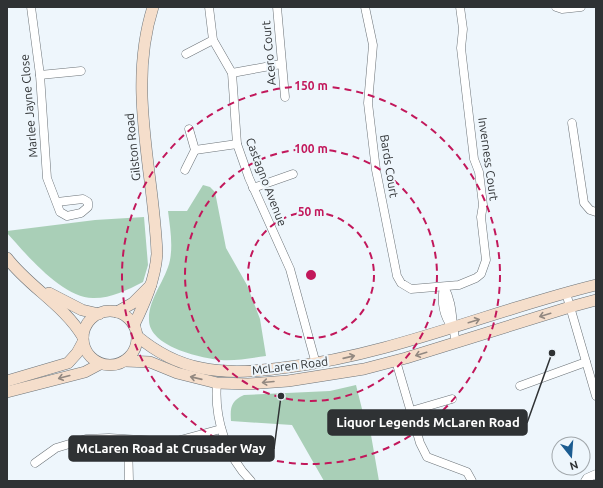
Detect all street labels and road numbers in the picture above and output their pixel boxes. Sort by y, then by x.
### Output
street label: Acero Court [259,20,278,86]
street label: Marlee Jayne Close [18,54,39,158]
street label: Gilston Road [122,112,143,182]
street label: Inverness Court [476,116,501,202]
street label: Bards Court [378,133,401,199]
street label: Castagno Avenue [244,136,289,228]
street label: McLaren Road [251,354,329,377]

